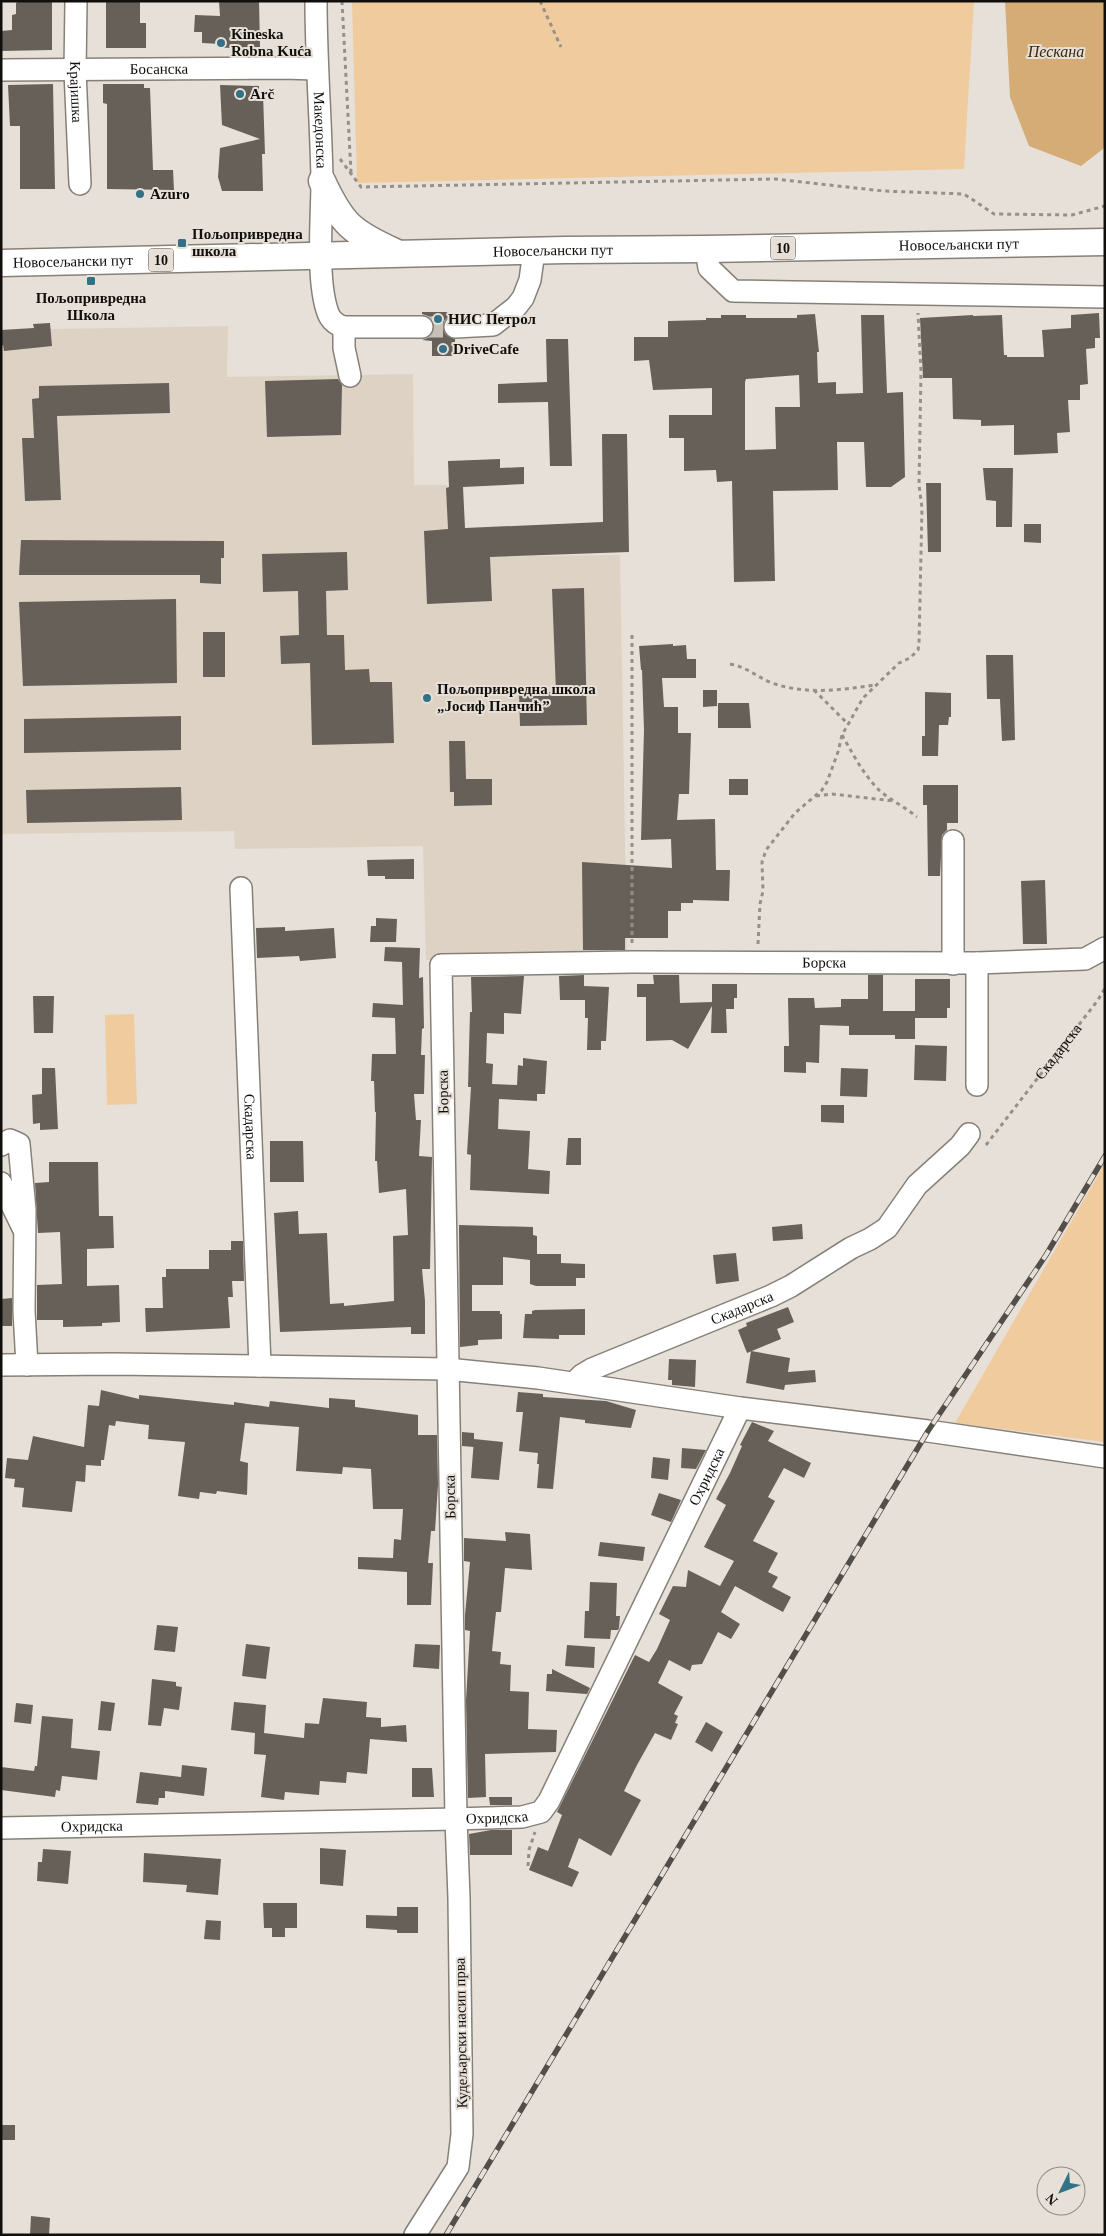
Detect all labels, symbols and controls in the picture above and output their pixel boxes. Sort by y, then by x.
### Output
place label: Kineska Robna Kuća [231,26,312,59]
marker: Kineska Robna Kuća [215,37,227,49]
water label: Пескана [1027,43,1084,60]
street label: Крајишка [67,61,85,123]
street label: Босанска [130,61,189,77]
place label: Arč [250,86,274,102]
marker: Arč [234,88,246,100]
street label: Македонска [311,91,330,169]
place label: Azuro [150,186,190,202]
marker: Azuro [134,188,146,200]
place label: Пољопривредна школа [192,226,303,259]
street label: Новосељански пут [899,236,1019,254]
marker: Пољопривредна школа [176,237,188,249]
road number: 10 [770,237,796,260]
street label: Новосељански пут [493,242,613,260]
road number: 10 [148,248,174,272]
street label: Новосељански пут [13,252,134,271]
marker: Пољопривредна Школа [85,275,97,287]
place label: Пољопривредна Школа [36,290,147,323]
place label: НИС Петрол [448,311,536,327]
marker: НИС Петрол [432,313,444,325]
place label: DriveCafe [453,341,519,357]
marker: DriveCafe [437,343,449,355]
place label: Пољопривредна школа „Јосиф Панчић” [437,681,596,714]
marker: Пољопривредна школа „Јосиф Панчић” [421,692,433,704]
street label: Борска [802,954,846,971]
street label: Скадарска [1032,1020,1085,1083]
street label: Борска [435,1070,451,1114]
street label: Скадарска [241,1094,260,1160]
street label: Скадарска [708,1288,776,1328]
street label: Охридска [686,1445,728,1508]
street label: Борска [442,1475,458,1519]
street label: Охридска [466,1808,530,1827]
street label: Охридска [61,1818,123,1835]
street label: Кудељарски насип прва [452,1957,470,2108]
north arrow [1036,2166,1086,2216]
text: N [1043,2191,1061,2208]

